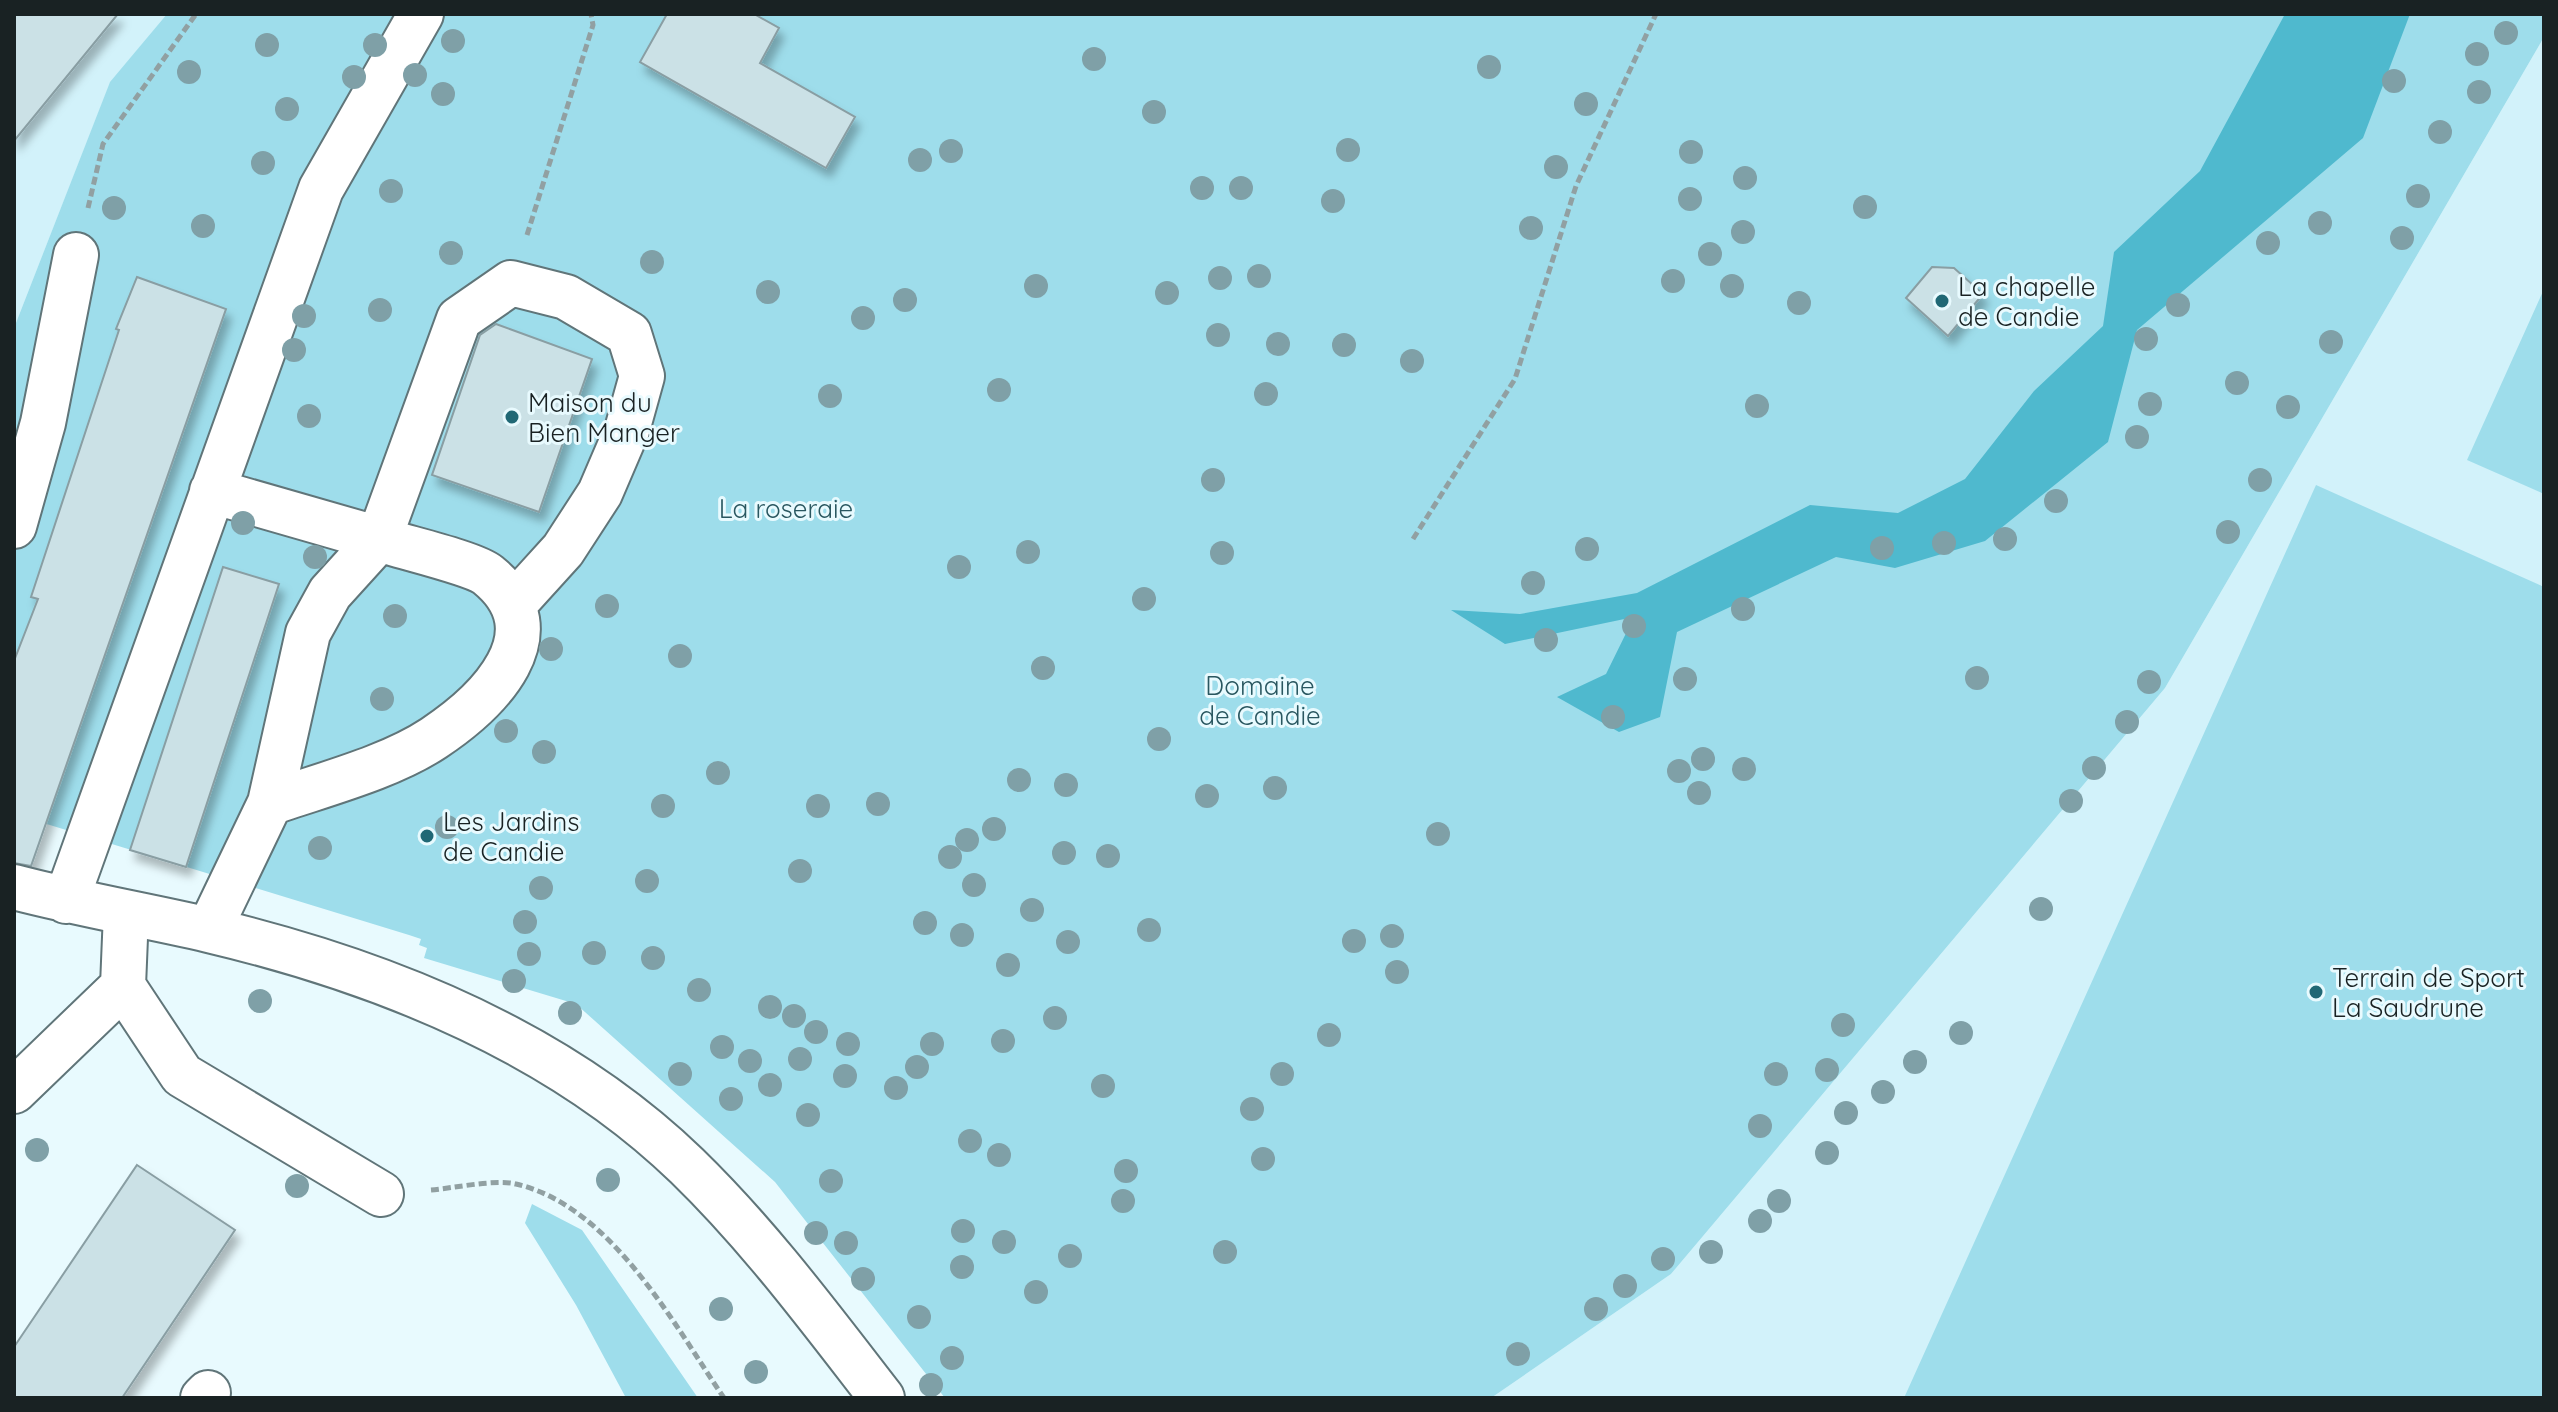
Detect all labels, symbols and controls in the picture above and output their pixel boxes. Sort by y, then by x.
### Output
place label: La chapelle de Candie [1958,270,2096,333]
marker: La chapelle de Candie [1933,292,1951,310]
place label: Maison du Bien Manger [528,386,680,449]
marker: Maison du Bien Manger [503,408,521,426]
park label: La roseraie [719,492,853,525]
park label: Domaine de Candie [1199,669,1321,732]
place label: Les Jardins de Candie [443,805,579,868]
marker: Les Jardins de Candie [418,827,436,845]
place label: Terrain de Sport La Saudrune [2332,961,2525,1024]
marker: Terrain de Sport La Saudrune [2307,983,2325,1001]

